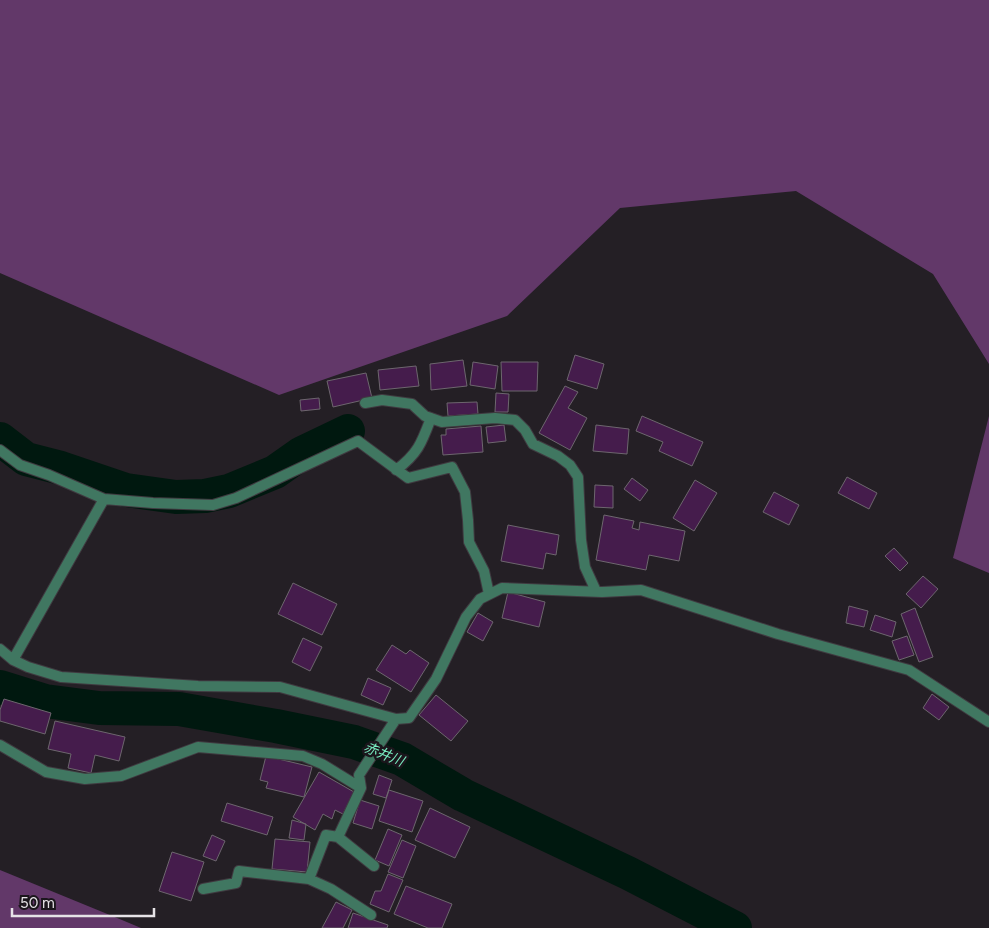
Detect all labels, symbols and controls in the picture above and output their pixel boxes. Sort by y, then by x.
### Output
water label: 赤井川 [361,739,408,771]
scale bar [12,886,155,918]
text: 50 m [20,894,55,912]

